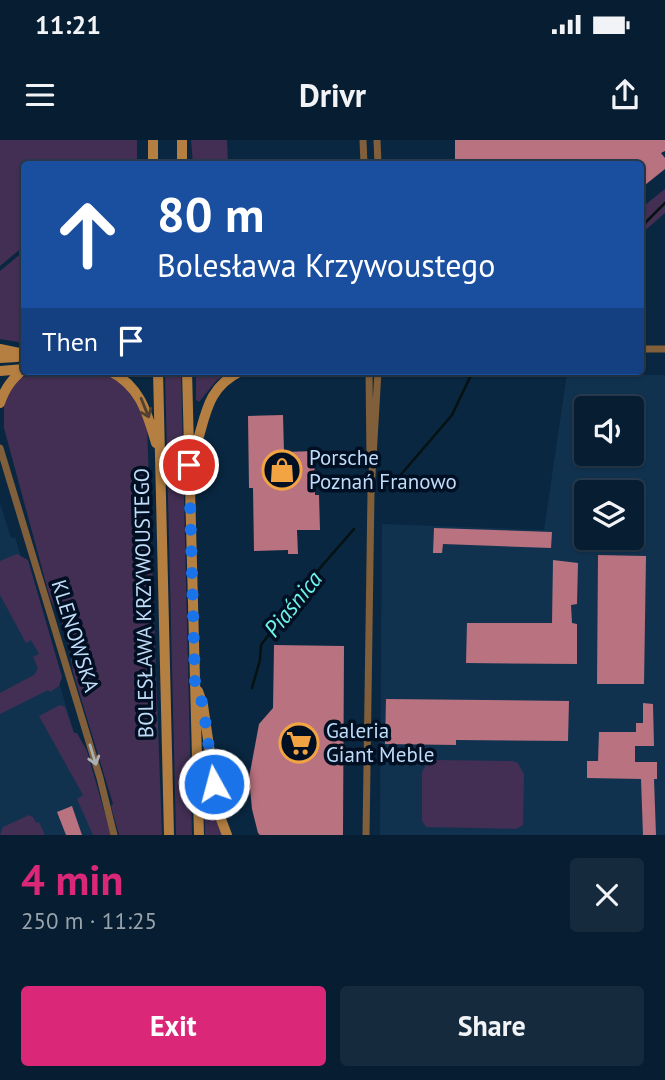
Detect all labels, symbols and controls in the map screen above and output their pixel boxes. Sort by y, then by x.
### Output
text: 11:21 [35,8,101,41]
text: Drivr [299,74,366,116]
icon: menu [21,76,59,114]
icon: share [606,76,644,114]
text: 80 m [157,182,264,246]
icon: ahead [42,189,133,280]
text: Bolesława Krzywoustego [157,244,495,286]
icon: arrive [112,322,150,360]
text: Then [42,325,98,358]
one-way arrow [139,396,152,418]
map controls [574,396,644,550]
button: sound [574,396,644,466]
pin [159,435,219,495]
place label: Porsche Poznań Franowo [309,444,457,495]
icon: arrive [170,446,208,484]
shop icon: Porsche Poznań Franowo [261,449,303,491]
street label: BOLESŁAWA KRZYWOUSTEGO [128,468,159,738]
button: layers [574,480,644,550]
water label: Piaśnica [257,565,328,643]
street label: KLENOWSKA [46,576,106,696]
place label: Galeria Giant Meble [326,717,435,768]
supermarket icon: Galeria Giant Meble [278,722,320,764]
one-way arrow [87,743,100,765]
position arrow [177,747,251,821]
text: 4 min [21,852,123,907]
button: close [570,858,644,932]
text: 250 m · 11:25 [21,906,157,935]
button: Exit [21,986,326,1066]
button: Share [340,986,644,1066]

